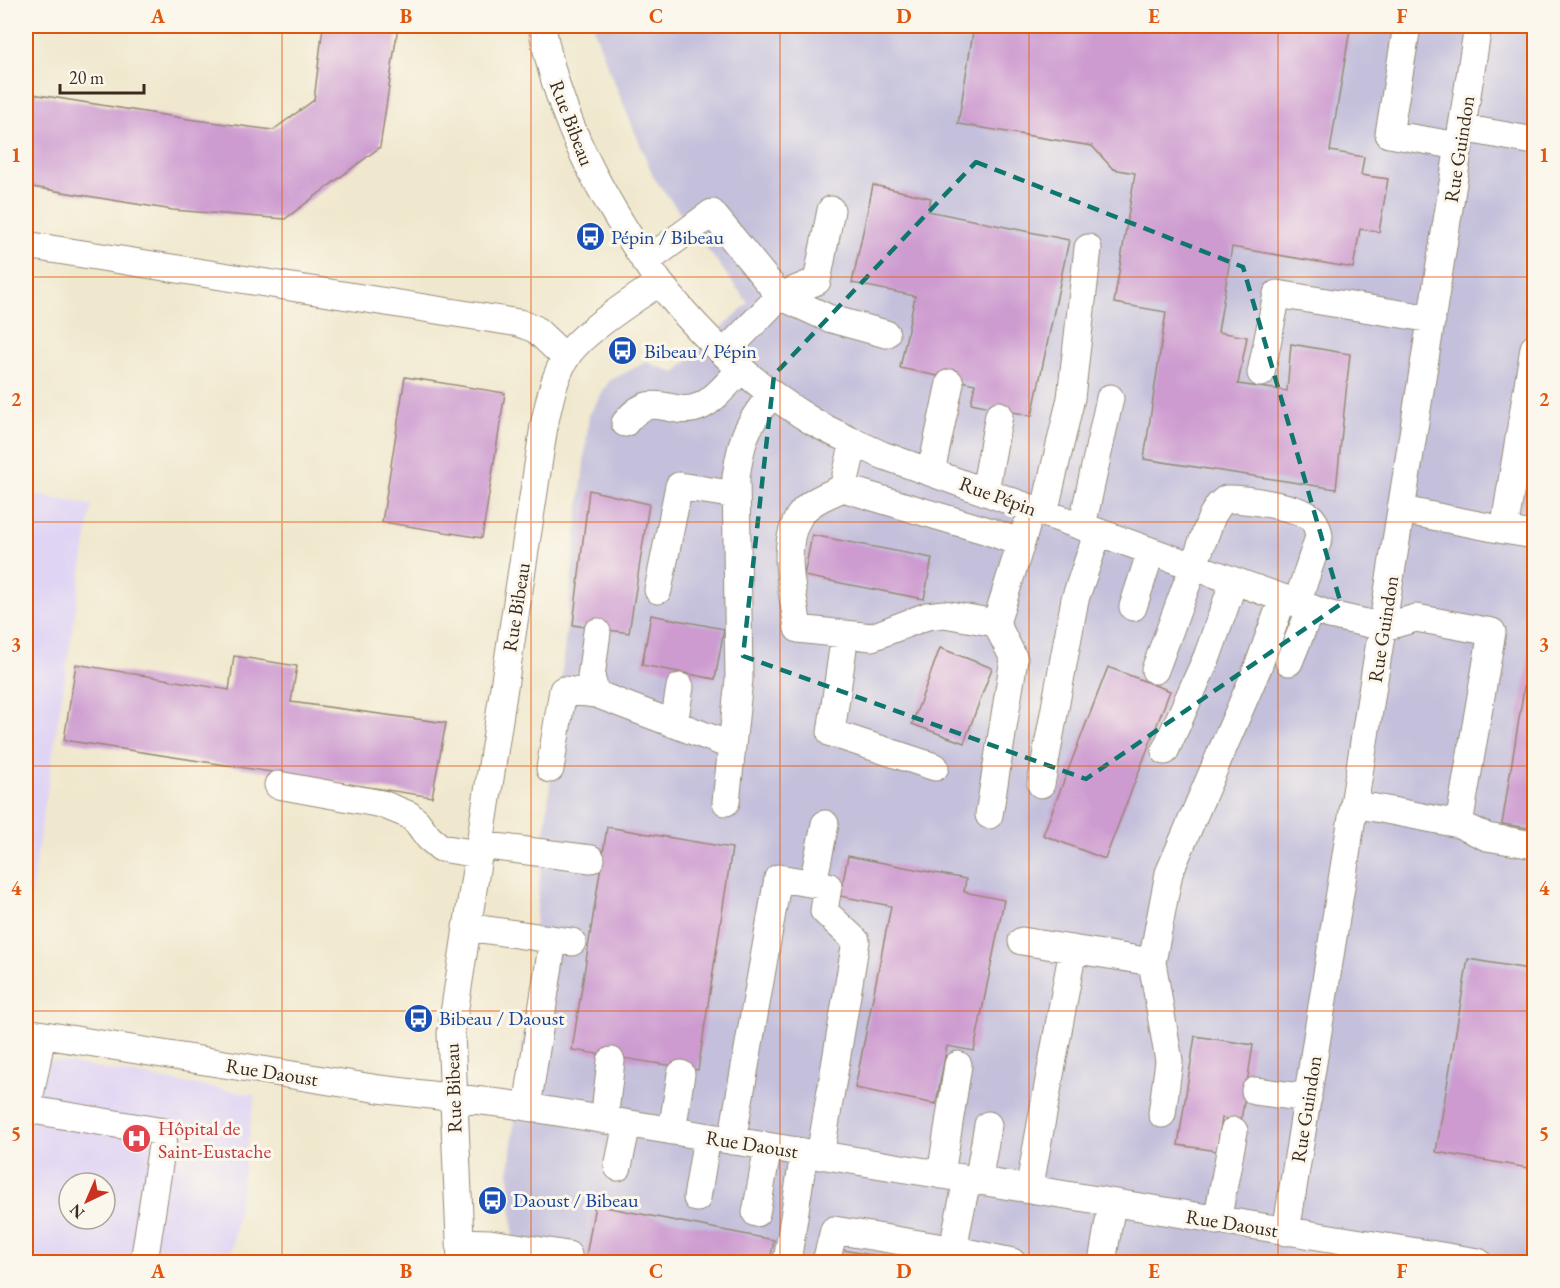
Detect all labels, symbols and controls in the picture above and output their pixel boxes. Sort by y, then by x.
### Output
text: A [150,3,166,29]
text: B [400,3,412,29]
text: C [649,3,663,29]
text: D [896,3,912,29]
text: E [1148,3,1160,29]
text: F [1397,3,1408,29]
scale bar [60,57,144,95]
text: 20 m [69,66,104,89]
street label: Rue Bibeau [544,76,600,170]
street label: Rue Guindon [1438,93,1480,204]
text: 1 [11,142,21,168]
text: 1 [1539,142,1549,168]
bus stop icon: Pépin / Bibeau [574,221,606,253]
place label: Pépin / Bibeau [611,224,724,250]
bus stop icon: Bibeau / Pépin [607,335,639,367]
place label: Bibeau / Pépin [644,338,757,364]
text: 2 [11,386,22,412]
text: 2 [1539,386,1550,412]
street label: Rue Pépin [956,470,1041,522]
street label: Rue Bibeau [496,560,536,653]
street label: Rue Guindon [1362,573,1404,684]
text: 3 [11,631,21,657]
text: 3 [1539,631,1549,657]
text: 4 [11,875,22,901]
text: 4 [1539,875,1550,901]
bus stop icon: Bibeau / Daoust [402,1002,434,1034]
place label: Bibeau / Daoust [439,1005,565,1031]
street label: Rue Bibeau [438,1042,468,1133]
street label: Rue Daoust [224,1052,321,1092]
street label: Rue Guindon [1285,1053,1327,1164]
place label: Hôpital de Saint-Eustache [158,1115,271,1164]
text: 5 [11,1120,21,1146]
text: 5 [1539,1120,1549,1146]
hospital icon: Hôpital de Saint-Eustache [121,1123,153,1155]
street label: Rue Daoust [704,1124,801,1164]
north arrow [57,1171,117,1231]
bus stop icon: Daoust / Bibeau [476,1184,508,1216]
place label: Daoust / Bibeau [513,1187,639,1213]
text: N [65,1199,89,1223]
street label: Rue Daoust [1184,1203,1281,1243]
text: A [150,1258,166,1284]
text: B [400,1258,412,1284]
text: C [649,1258,663,1284]
text: D [896,1258,912,1284]
text: E [1148,1258,1160,1284]
text: F [1397,1258,1408,1284]

